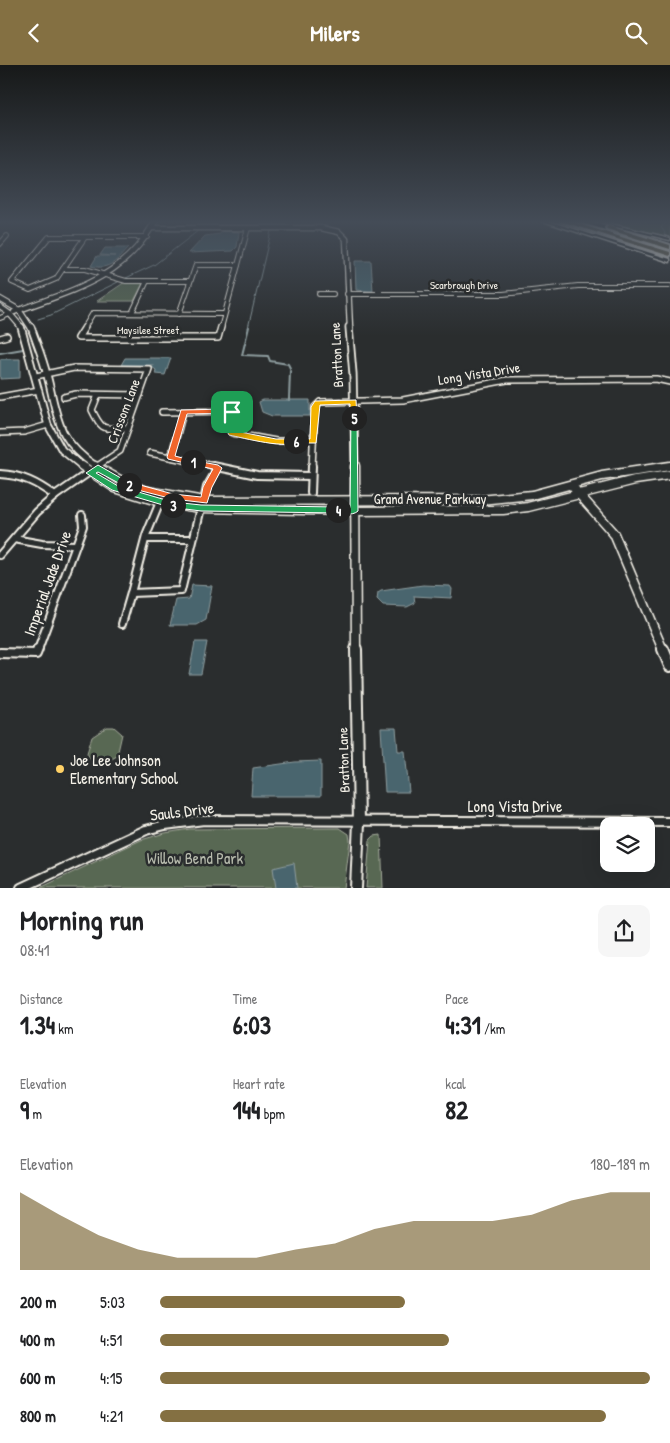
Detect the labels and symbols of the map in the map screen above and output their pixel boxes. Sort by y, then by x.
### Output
street label: Scarbrough Drive [430,278,499,292]
street label: Bratton Lane [325,321,347,388]
street label: Maysilee Street [117,323,179,337]
street label: Long Vista Drive [437,357,522,390]
street label: Crissom Lane [102,375,144,446]
pin [211,391,253,433]
pin: 5 [342,405,366,431]
pin: 6 [284,429,308,453]
pin: 1 [180,449,206,475]
pin: 2 [116,473,142,497]
street label: Grand Avenue Parkway [374,489,486,509]
pin: 3 [160,493,186,517]
pin: 4 [326,497,350,523]
street label: Imperial Jade Drive [18,527,76,639]
street label: Bratton Lane [332,727,354,793]
place label: Joe Lee Johnson Elementary School [70,749,179,789]
marker: Joe Lee Johnson Elementary School [54,763,66,775]
street label: Long Vista Drive [468,795,563,817]
street label: Sauls Drive [149,796,216,826]
park label: Willow Bend Park [147,847,243,869]

